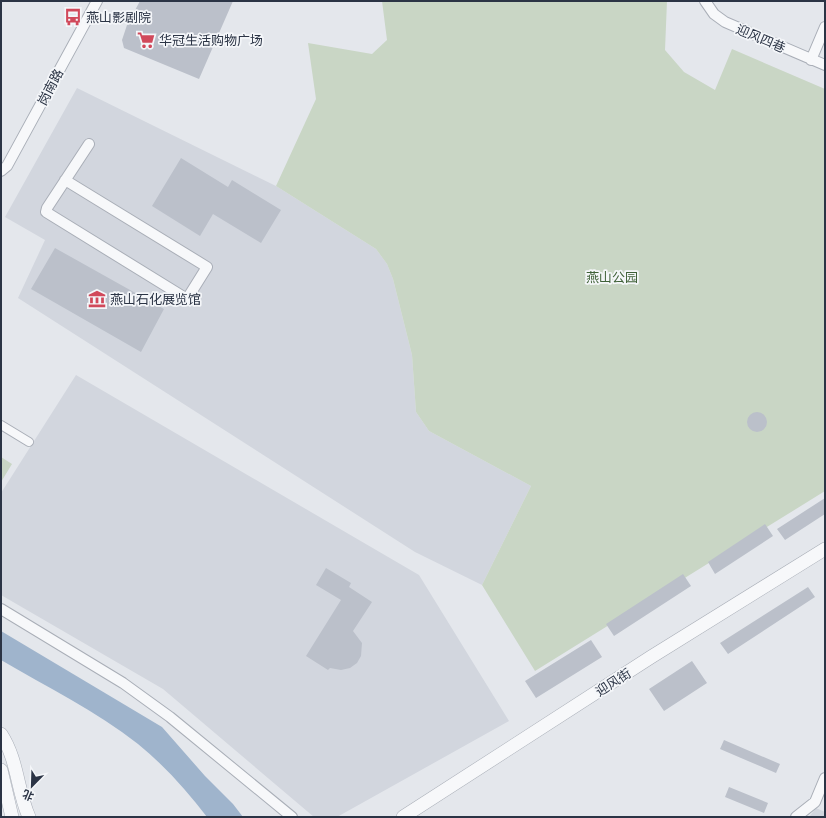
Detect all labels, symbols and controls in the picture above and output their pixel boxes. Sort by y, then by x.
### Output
bus stop icon: 燕山影剧院 [63,7,83,27]
place label: 燕山影剧院 [86,10,151,25]
street label: 迎风四巷 [734,21,788,56]
supermarket icon: 华冠生活购物广场 [136,30,156,50]
place label: 华冠生活购物广场 [159,33,263,48]
street label: 岗南路 [35,66,66,108]
park label: 燕山公园 [586,270,638,285]
museum icon: 燕山石化展览馆 [87,289,107,309]
place label: 燕山石化展览馆 [110,292,201,307]
street label: 迎风街 [593,666,634,699]
north arrow [12,766,52,806]
text: 北 [21,788,35,803]

